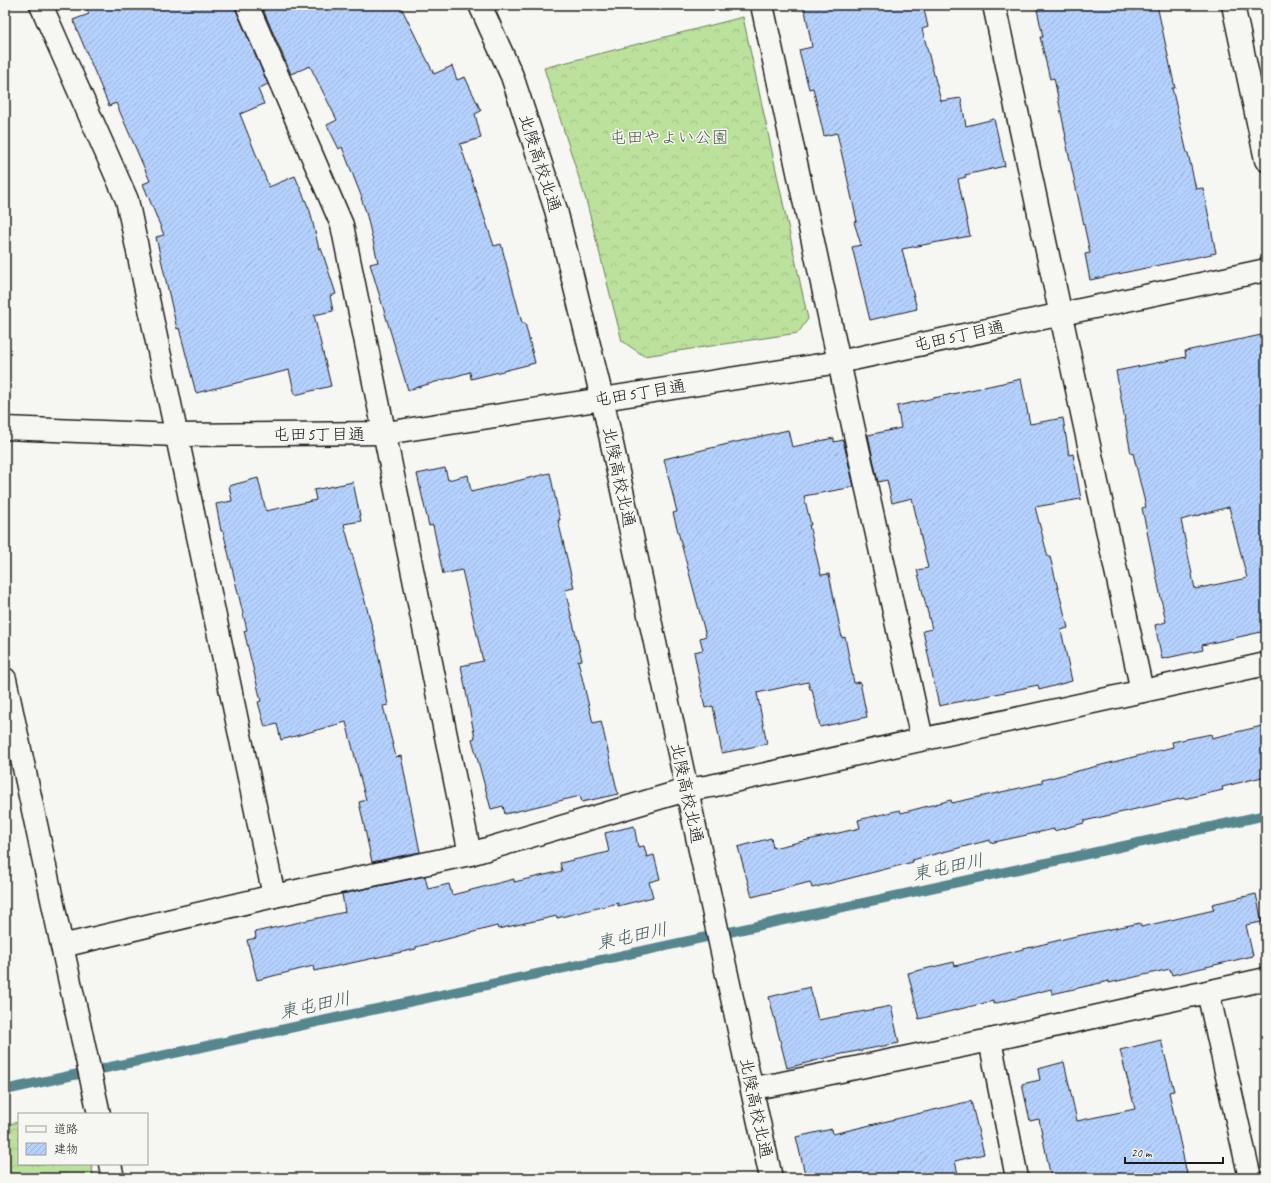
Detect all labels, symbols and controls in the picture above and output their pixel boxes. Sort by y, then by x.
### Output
street label: 北陵高校北通 [514,111,566,215]
park label: 屯田やよい公園 [610,127,729,148]
street label: 屯田5丁目通 [912,316,1006,356]
street label: 屯田5丁目通 [593,375,687,411]
street label: 屯田5丁目通 [273,424,365,445]
street label: 北陵高校北通 [598,425,640,529]
street label: 北陵高校北通 [666,741,708,845]
water label: 東屯田川 [910,849,986,885]
water label: 東屯田川 [594,918,670,954]
water label: 東屯田川 [277,987,353,1023]
street label: 北陵高校北通 [735,1056,777,1160]
legend [18,1113,148,1165]
text: 道路 [54,1121,78,1137]
scale bar [1125,1139,1223,1165]
text: 建物 [54,1141,78,1157]
text: 20 m [1131,1145,1153,1161]

